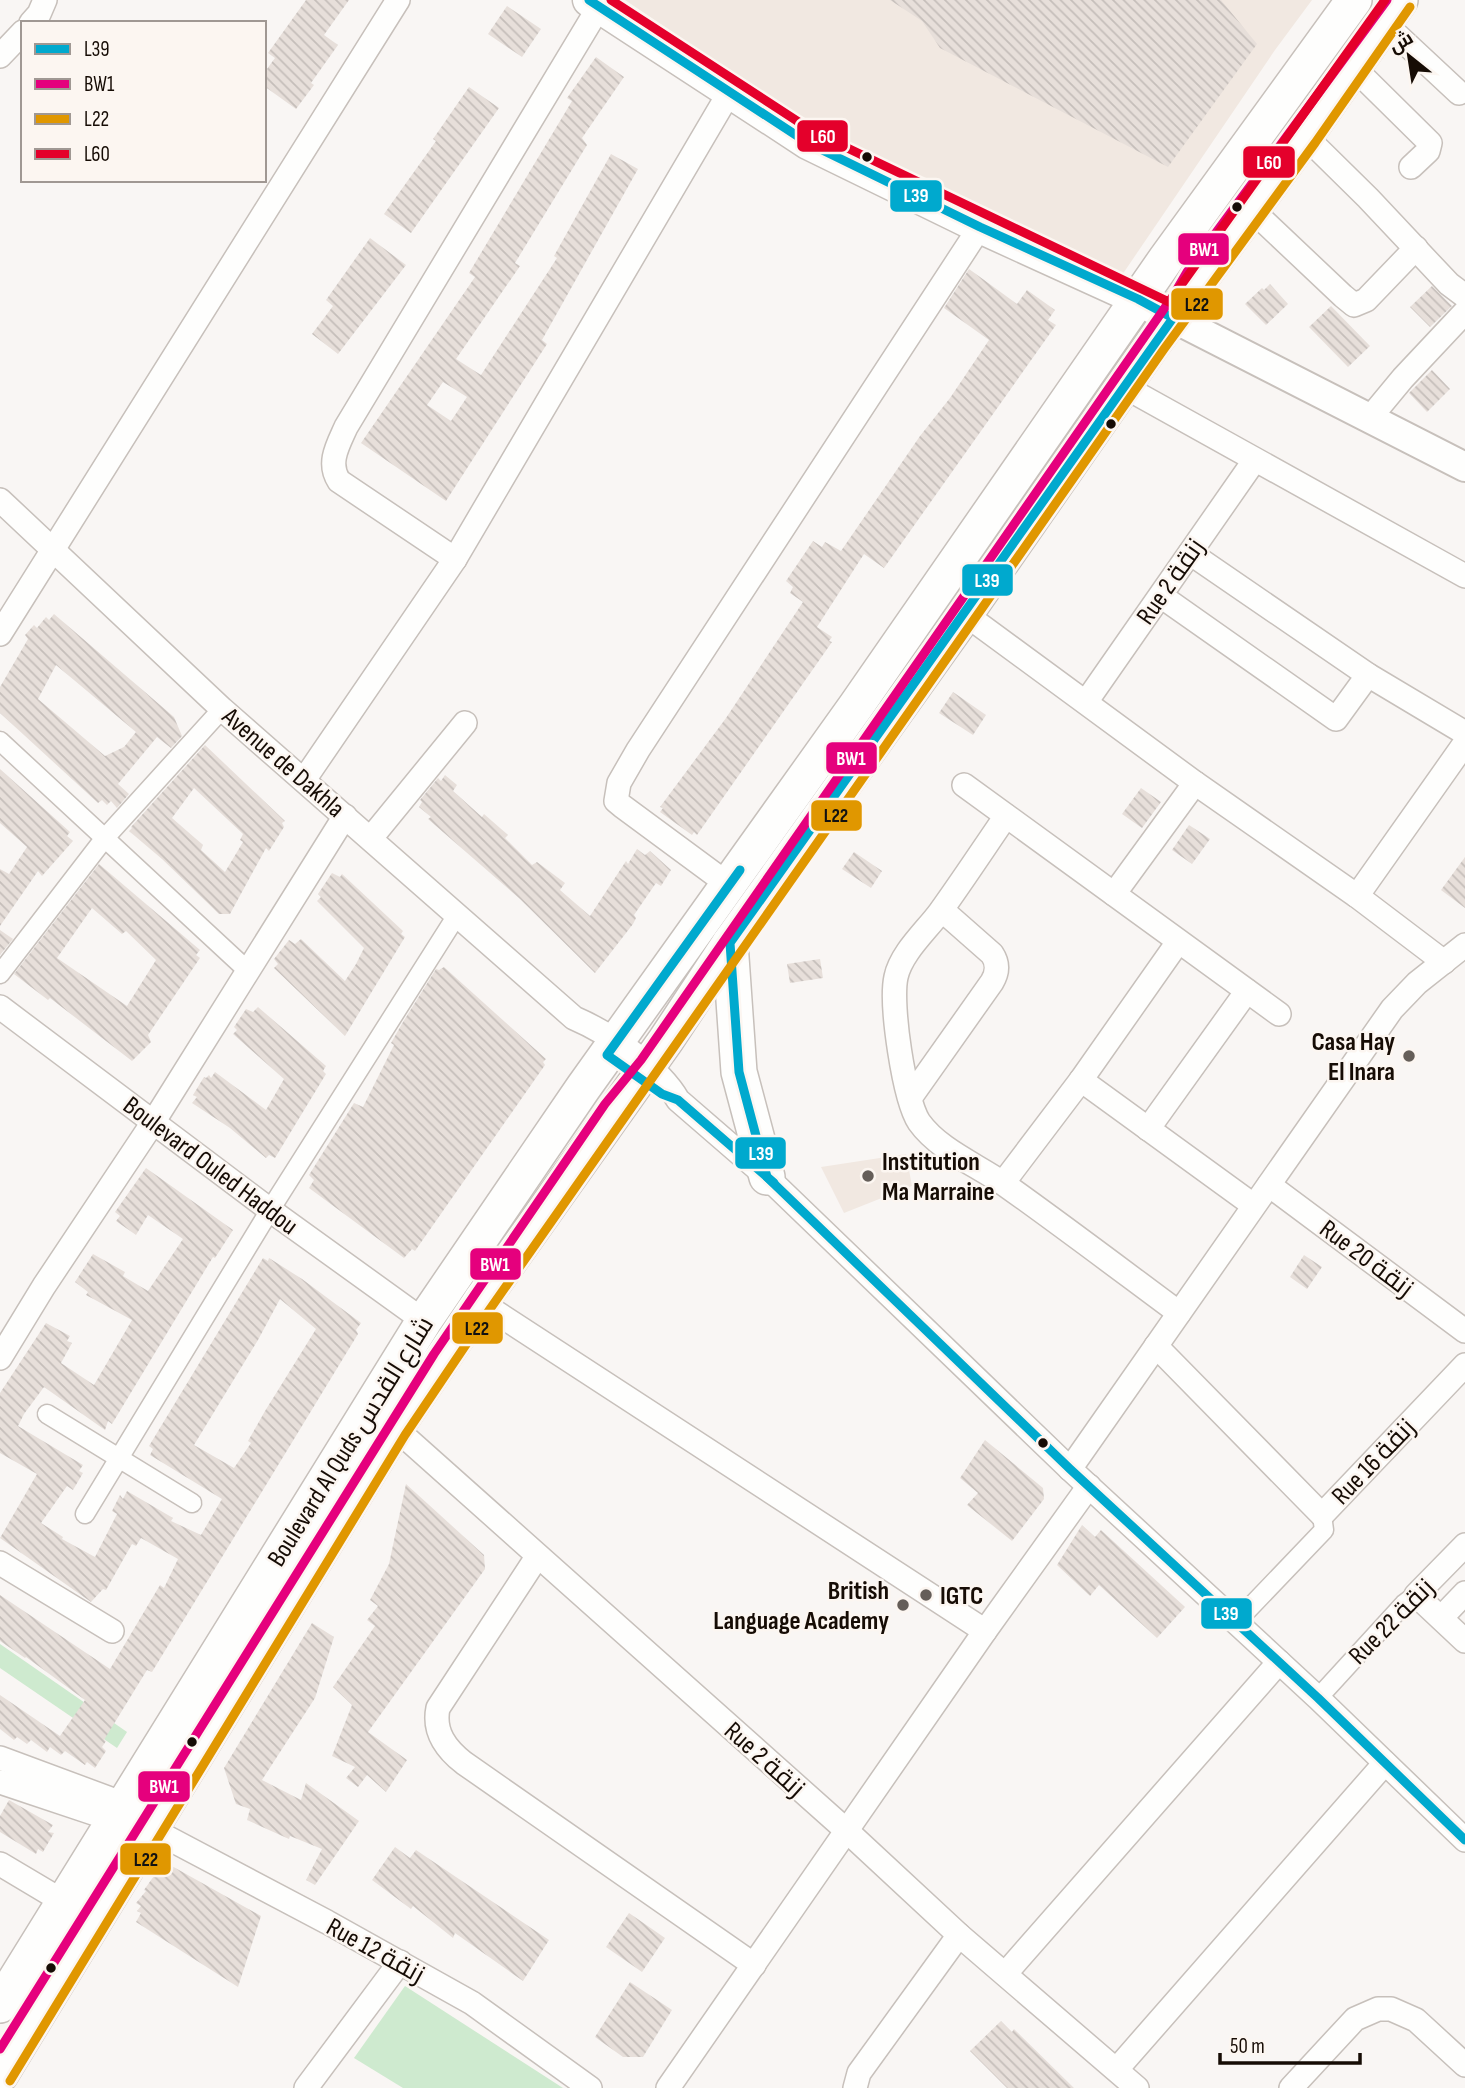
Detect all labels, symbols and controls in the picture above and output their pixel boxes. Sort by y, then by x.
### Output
legend [21,21,266,182]
north arrow [1374,21,1444,91]
text: ش [1385,27,1418,59]
text: L39 [84,37,110,62]
text: BW1 [84,72,115,97]
text: L22 [84,107,109,132]
line badge: L60 [796,119,849,153]
text: L60 [810,126,836,149]
text: L60 [84,142,110,167]
line badge: L60 [1242,145,1296,179]
unlabelled marker [860,150,874,164]
text: L60 [1256,152,1282,175]
line badge: L39 [889,179,943,213]
text: L39 [904,185,928,208]
unlabelled marker [1230,200,1244,214]
line badge: BW1 [1177,232,1230,266]
text: BW1 [1189,239,1219,262]
line badge: L22 [1170,287,1224,321]
text: L22 [1185,294,1209,317]
unlabelled marker [1104,417,1118,431]
street label: Rue 2 زنقة [1130,533,1212,631]
line badge: L39 [961,563,1014,597]
text: L39 [975,570,999,593]
street label: Avenue de Dakhla [215,701,350,825]
line badge: BW1 [825,741,878,775]
text: BW1 [836,748,866,771]
line badge: L22 [810,799,863,832]
text: L22 [824,805,848,828]
place label: Casa Hay El Inara [1311,1027,1395,1088]
marker: Casa Hay El Inara [1401,1048,1417,1064]
street label: Boulevard Ouled Haddou [117,1090,304,1242]
line badge: L39 [734,1136,787,1170]
text: L39 [749,1143,773,1166]
place label: Institution Ma Marraine [882,1147,995,1208]
marker: Institution Ma Marraine [860,1168,876,1184]
street label: Rue 20 زنقة [1313,1214,1419,1304]
line badge: BW1 [469,1247,522,1281]
text: BW1 [480,1254,510,1277]
street label: Boulevard Al Quds شارع القدس [262,1311,441,1573]
line badge: L22 [451,1311,504,1345]
text: L22 [465,1318,489,1341]
street label: Rue 16 زنقة [1326,1413,1423,1511]
unlabelled marker [1036,1436,1050,1450]
street label: Rue 22 زنقة [1343,1573,1441,1671]
place label: British Language Academy [713,1576,889,1637]
place label: IGTC [940,1581,983,1612]
marker: IGTC [918,1587,934,1603]
marker: British Language Academy [895,1597,911,1613]
line badge: L39 [1200,1597,1253,1630]
text: L39 [1214,1603,1238,1626]
street label: Rue 2 زنقة [717,1716,811,1804]
unlabelled marker [185,1735,199,1749]
line badge: BW1 [137,1770,191,1803]
text: BW1 [149,1776,179,1799]
line badge: L22 [119,1842,172,1876]
text: L22 [134,1849,158,1872]
street label: Rue 12 زنقة [321,1912,430,1991]
unlabelled marker [44,1961,58,1975]
scale bar [1220,2022,1360,2066]
text: 50 m [1230,2034,1265,2059]

